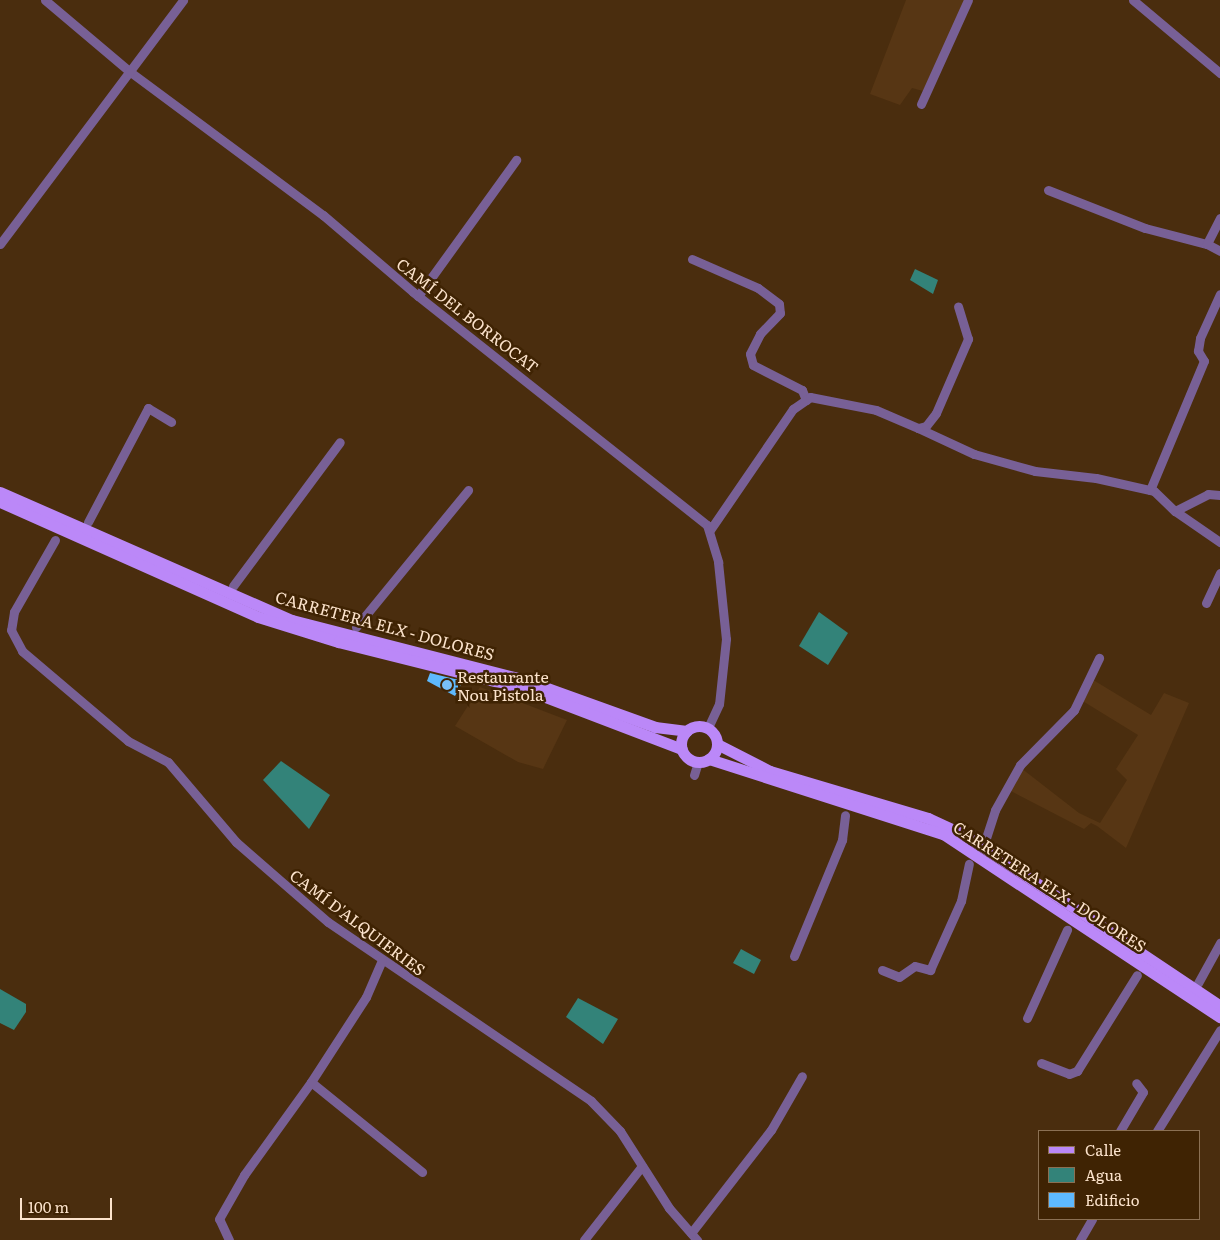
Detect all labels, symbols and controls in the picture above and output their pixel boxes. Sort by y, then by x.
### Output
street label: CAMÍ DEL BORROCAT [393,254,543,376]
street label: CARRETERA ELX - DOLORES [273,587,497,663]
place label: Restaurante Nou Pistola [457,666,549,704]
marker: Restaurante Nou Pistola [441,679,453,691]
street label: CARRETERA ELX - DOLORES [950,816,1150,956]
street label: CAMÍ D'ALQUIERIES [287,865,429,979]
legend [1038,1130,1200,1220]
text: Calle [1085,1138,1121,1161]
text: Agua [1085,1163,1122,1186]
scale bar [22,1188,115,1220]
text: Edificio [1085,1188,1140,1211]
text: 100 m [28,1195,69,1218]

